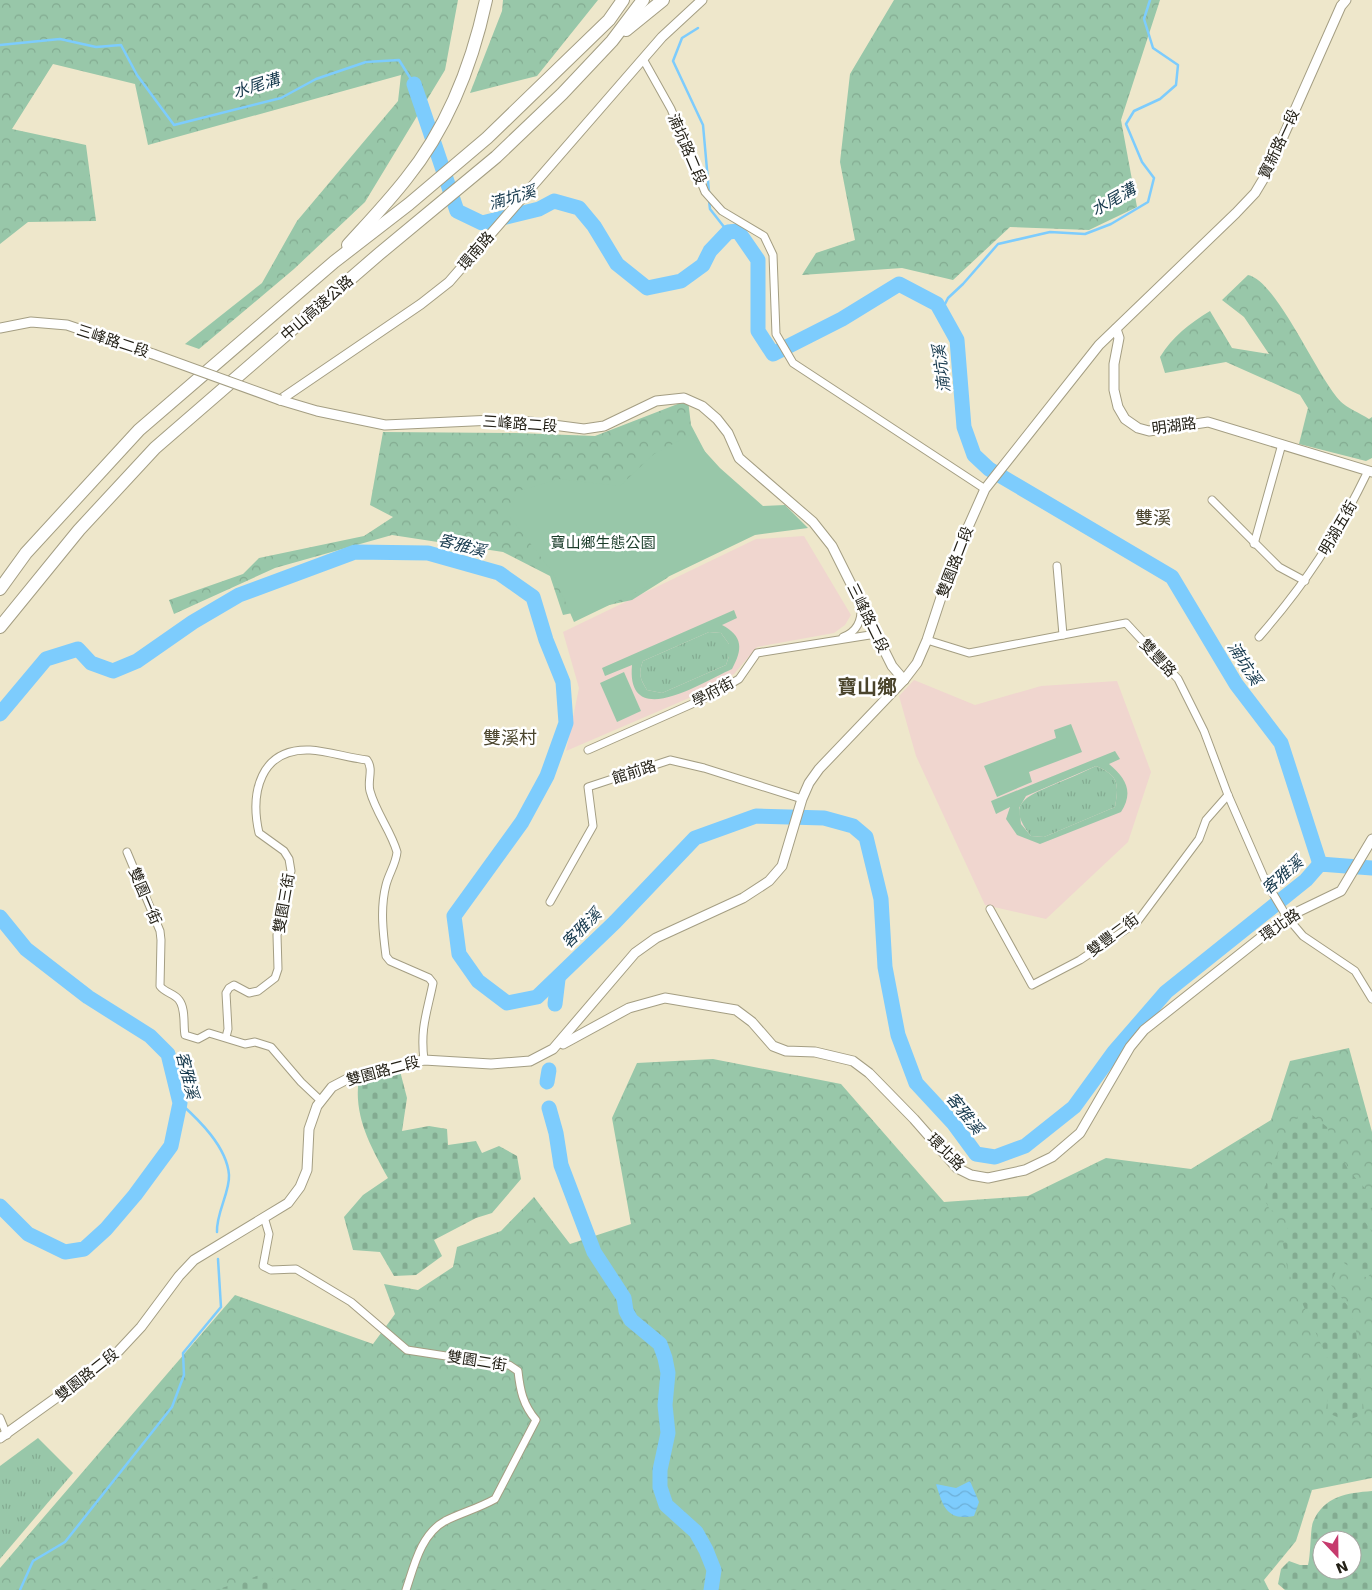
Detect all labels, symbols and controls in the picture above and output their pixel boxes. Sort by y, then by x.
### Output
water label: 水尾溝 [230,69,284,102]
street label: 寶新路一段 [1255,106,1303,182]
street label: 湳坑路二段 [664,111,710,187]
water label: 水尾溝 [1088,179,1141,219]
water label: 湳坑溪 [486,181,540,213]
street label: 環南路 [454,228,498,274]
street label: 中山高速公路 [277,272,357,344]
street label: 三峰路二段 [75,321,151,361]
water label: 湳坑溪 [929,342,954,394]
street label: 三峰路二段 [482,412,558,436]
street label: 明湖路 [1150,414,1198,438]
street label: 明湖五街 [1315,498,1361,558]
district label: 雙溪 [1135,507,1171,528]
street label: 雙園路二段 [933,524,977,600]
water label: 客雅溪 [436,530,489,561]
park label: 寶山鄉生態公園 [550,534,656,552]
street label: 三峰路二段 [843,580,893,656]
street label: 雙豐路 [1136,635,1180,681]
water label: 湳坑溪 [1224,638,1267,690]
street label: 學府街 [689,673,737,711]
district label: 寶山鄉 [837,675,897,699]
district label: 雙溪村 [483,727,537,748]
street label: 館前路 [610,756,658,788]
water label: 客雅溪 [1258,851,1308,898]
street label: 雙園一街 [125,865,165,927]
street label: 雙園三街 [270,872,298,934]
water label: 客雅溪 [558,903,606,952]
street label: 環北路 [1256,905,1304,945]
street label: 雙豐二街 [1084,910,1142,960]
water label: 客雅溪 [172,1050,203,1103]
street label: 雙園路二段 [344,1053,422,1089]
water label: 客雅溪 [942,1089,988,1139]
street label: 環北路 [924,1130,968,1174]
street label: 雙園路二段 [52,1345,122,1405]
street label: 雙園二街 [446,1347,508,1375]
north arrow [1312,1530,1362,1580]
text: N [1333,1557,1350,1577]

